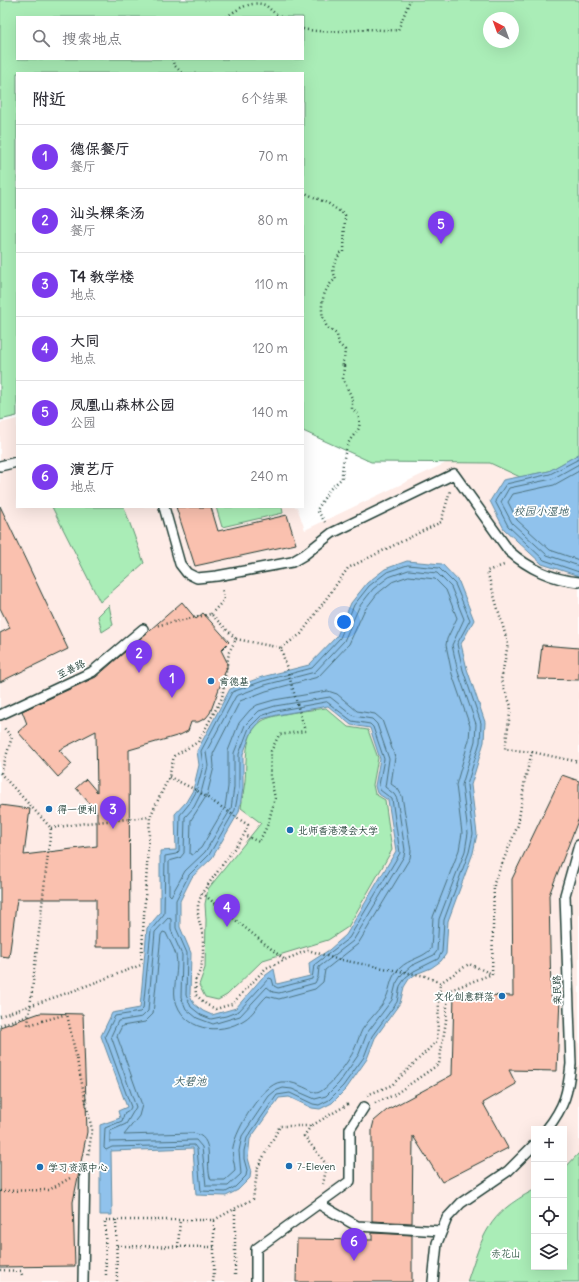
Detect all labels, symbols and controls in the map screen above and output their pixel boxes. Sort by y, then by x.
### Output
north arrow [483,12,519,48]
search box [16,16,304,60]
icon: search [30,27,52,49]
text: 搜索地点 [62,29,122,48]
text: 附近 [32,88,66,110]
text: 6个结果 [241,90,288,107]
text: 德保餐厅 [70,139,130,158]
text: 1 [42,148,48,165]
text: 70 m [259,148,288,165]
text: 餐厅 [70,158,96,175]
text: 汕头粿条汤 [70,203,145,222]
pin: 5 [428,211,454,244]
text: 2 [41,212,49,229]
text: 80 m [257,212,288,229]
text: 餐厅 [70,222,96,239]
text: T4 教学楼 [70,267,135,286]
text: 3 [41,276,49,293]
text: 110 m [255,276,288,293]
text: 地点 [70,286,96,303]
text: 大同 [70,331,100,350]
text: 4 [41,340,49,357]
text: 120 m [253,340,288,357]
text: 地点 [70,350,96,367]
text: 凤凰山森林公园 [70,395,175,414]
text: 5 [41,404,49,421]
text: 140 m [252,404,288,421]
text: 公园 [70,414,96,431]
text: 演艺厅 [70,459,115,478]
text: 6 [41,468,49,485]
text: 240 m [251,468,288,485]
text: 地点 [70,478,96,495]
water label: 校园小湿地 [514,504,569,518]
your location [334,612,354,632]
pin: 2 [126,640,152,673]
street label: 至善路 [55,657,87,681]
pin: 1 [159,665,185,698]
place label: 肯德基 [219,675,249,688]
marker: 肯德基 [206,676,216,686]
pin: 3 [100,796,126,829]
place label: 得一便利 [57,803,97,816]
marker: 得一便利 [44,804,54,814]
place label: 北师香港浸会大学 [298,824,378,837]
marker: 北师香港浸会大学 [285,825,295,835]
pin: 4 [214,894,240,927]
street label: 亲民路 [550,975,564,1005]
place label: 文化创意群落 [434,990,494,1003]
marker: 文化创意群落 [497,991,507,1001]
water label: 大碧池 [174,1074,207,1088]
map controls [531,1126,567,1270]
button: + [531,1126,567,1162]
place label: 7-Eleven [297,1160,336,1173]
place label: 学习资源中心 [48,1161,108,1174]
marker: 7-Eleven [284,1161,294,1171]
marker: 学习资源中心 [35,1162,45,1172]
button: − [531,1162,567,1198]
button: locate [531,1198,567,1234]
pin: 6 [341,1228,367,1261]
button: layers [531,1234,567,1270]
park label: 赤花山 [491,1247,521,1260]

